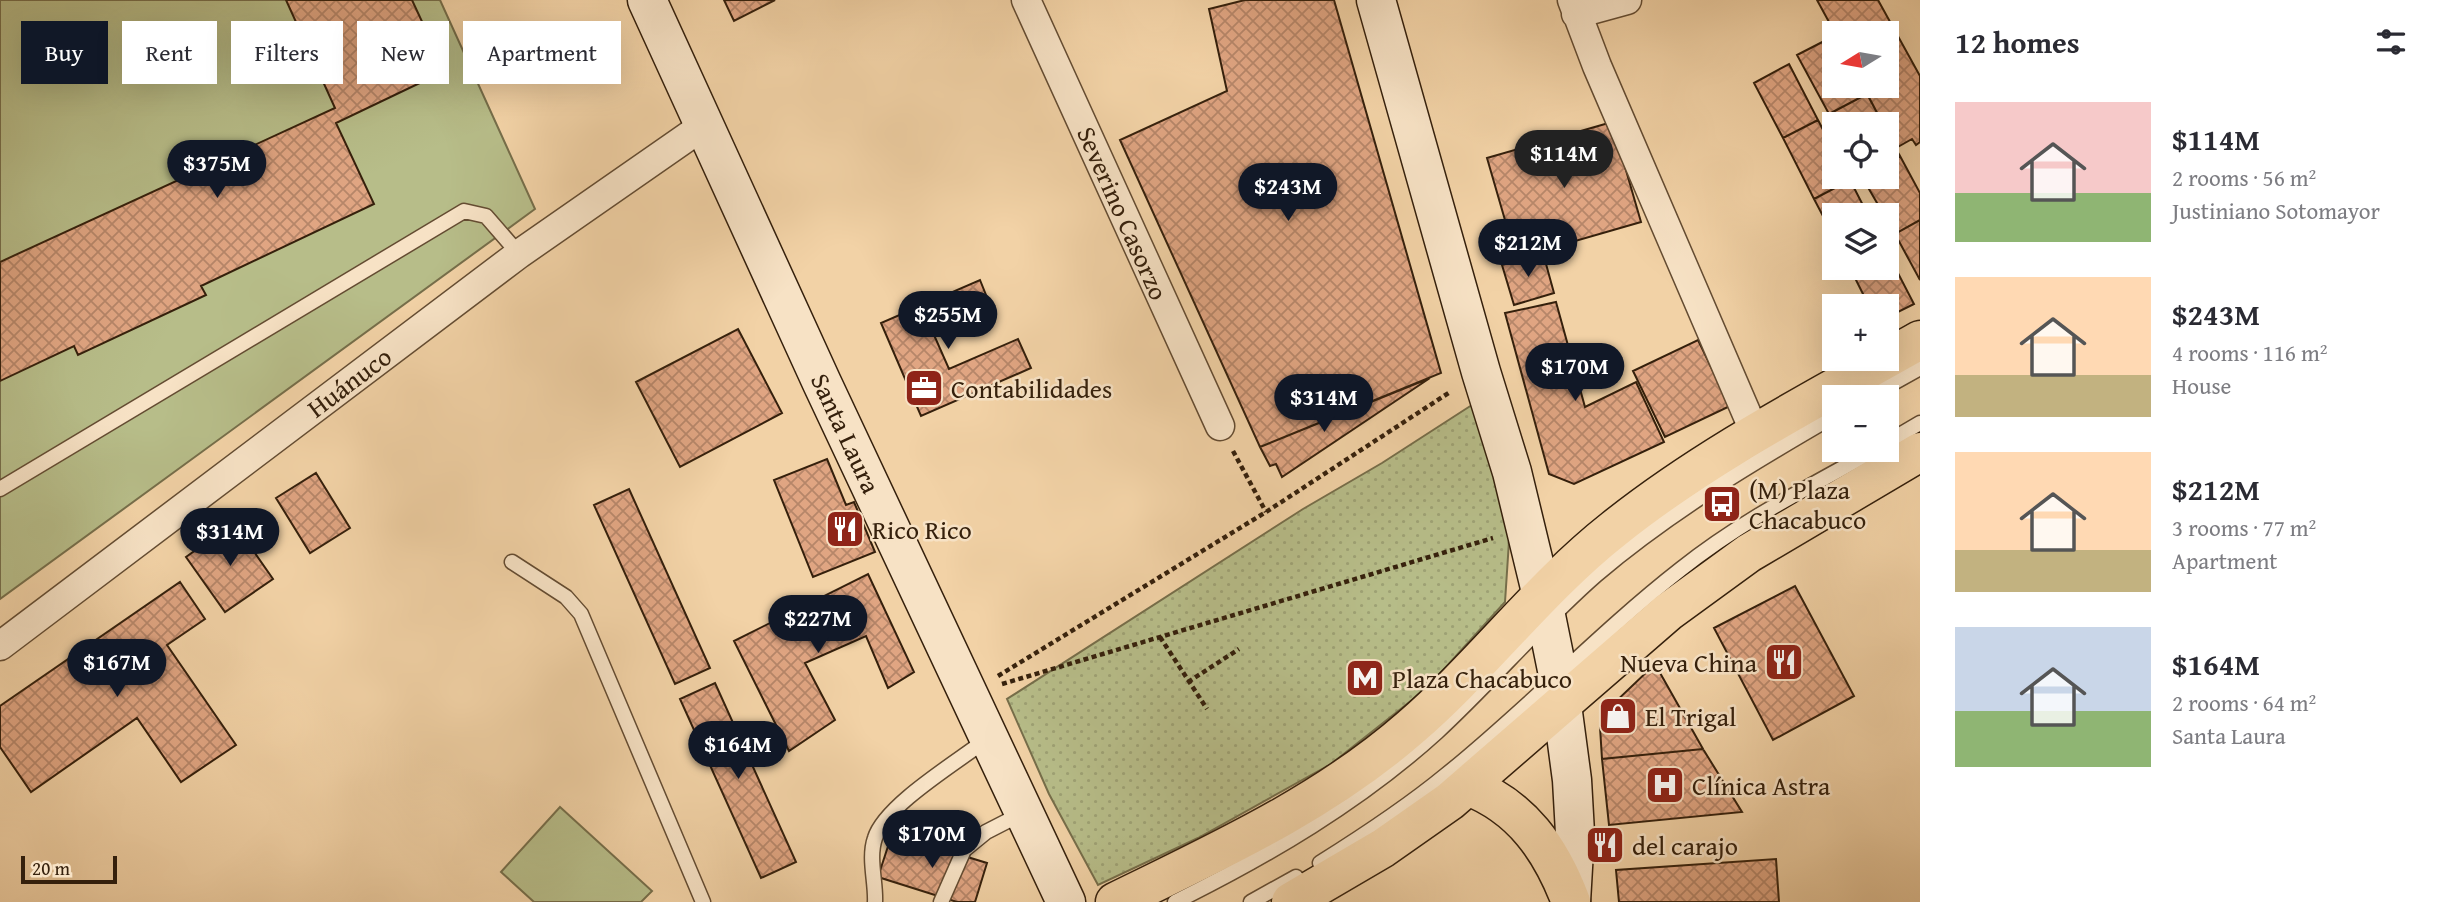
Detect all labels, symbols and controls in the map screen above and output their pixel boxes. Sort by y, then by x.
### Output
text: 12 homes [1955,20,2080,64]
chip: Buy [21,21,108,84]
chip: Rent [122,21,217,84]
chip: Filters [231,21,343,84]
chip: New [357,21,449,84]
chip: Apartment [463,21,621,84]
north arrow [1822,21,1899,98]
map controls [1822,21,1899,462]
icon: filters [2372,23,2410,61]
button: locate [1822,112,1899,189]
text: $114M [2172,117,2260,161]
street label: Severino Casorzo [1067,120,1179,306]
pin: $114M [1515,130,1613,190]
icon: home [2011,130,2095,214]
text: $114M [1530,136,1598,169]
pin: $375M [168,140,266,200]
text: $375M [183,146,251,179]
text: 2 rooms · 56 m² [2172,161,2316,194]
pin: $243M [1239,164,1337,223]
text: $243M [1254,169,1322,202]
text: Justiniano Sotomayor [2172,194,2380,227]
button: layers [1822,203,1899,280]
pin: $212M [1479,219,1577,279]
text: $212M [1494,225,1562,258]
pin: $255M [899,292,997,351]
text: $243M [2172,292,2260,336]
button: + [1822,294,1899,371]
text: $255M [914,297,982,330]
icon: home [2011,305,2095,389]
text: 4 rooms · 116 m² [2172,336,2327,369]
street label: Huánuco [298,337,400,427]
pin: $170M [1526,344,1624,403]
text: $170M [1541,349,1609,382]
street label: Santa Laura [801,367,891,500]
office icon: Contabilidades [903,367,945,409]
place label: Contabilidades [951,369,1112,408]
text: House [2172,369,2231,402]
pin: $314M [1275,374,1373,434]
text: $314M [1290,380,1358,413]
button: − [1822,385,1899,462]
text: $212M [2172,467,2260,511]
place label: (M) Plaza Chacabuco [1749,470,1866,539]
icon: home [2011,480,2095,564]
bus stop icon: (M) Plaza Chacabuco [1701,483,1743,525]
pin: $314M [181,508,279,568]
restaurant icon: Rico Rico [824,508,866,550]
place label: Rico Rico [872,510,972,549]
text: 3 rooms · 77 m² [2172,511,2316,544]
text: $314M [196,514,264,547]
text: Apartment [2172,544,2277,577]
pin: $227M [769,596,867,655]
text: $227M [784,601,852,634]
pin: $167M [68,640,166,699]
restaurant icon: Nueva China [1763,641,1805,683]
text: $164M [2172,642,2260,686]
place label: Nueva China [1620,643,1758,682]
text: $167M [83,645,151,678]
icon: home [2011,655,2095,739]
metro station icon: Plaza Chacabuco [1344,657,1386,699]
place label: Plaza Chacabuco [1392,659,1572,698]
text: 2 rooms · 64 m² [2172,686,2316,719]
shop icon: El Trigal [1597,695,1639,737]
place label: El Trigal [1645,697,1736,736]
text: Santa Laura [2172,719,2286,752]
pin: $164M [689,722,787,781]
text: $164M [704,727,772,760]
hospital icon: Clínica Astra [1644,764,1686,806]
place label: Clínica Astra [1692,766,1831,805]
pin: $170M [883,810,981,870]
text: $170M [898,816,966,849]
restaurant icon: del carajo [1584,824,1626,866]
place label: del carajo [1632,826,1738,865]
scale bar [21,853,117,885]
text: 20 m [32,854,70,882]

